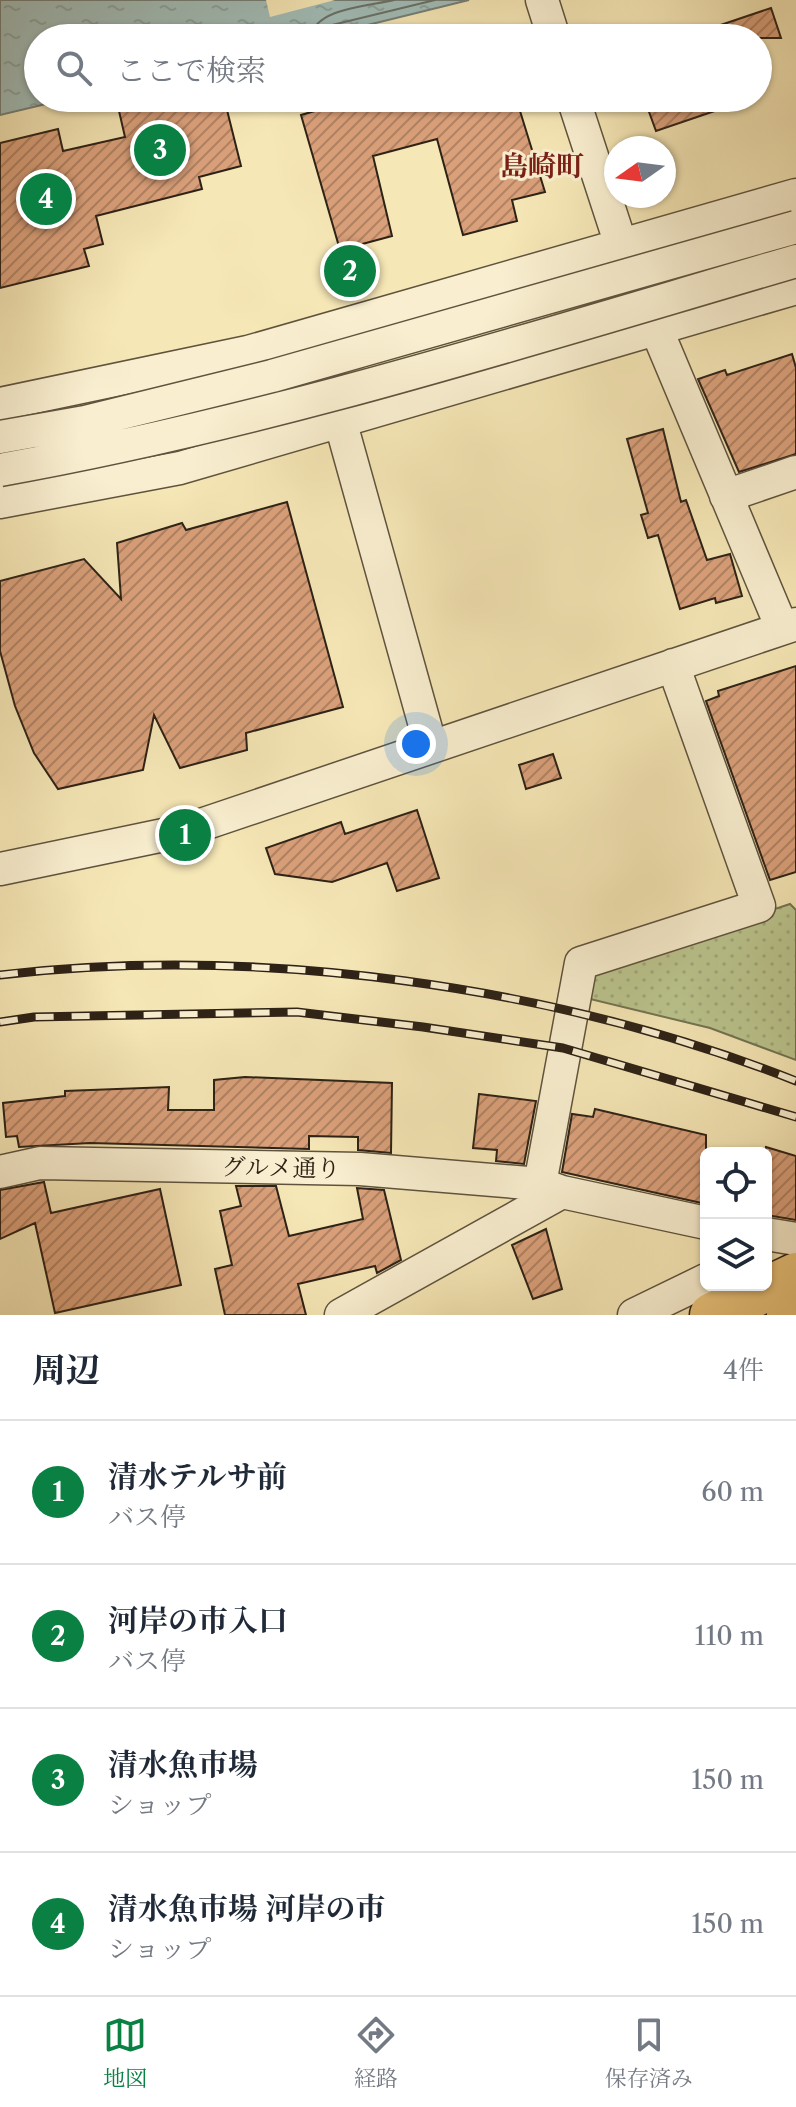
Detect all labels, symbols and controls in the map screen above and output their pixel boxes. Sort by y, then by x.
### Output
search box [24,24,772,112]
icon: search [52,46,96,90]
text: ここで検索 [116,52,266,89]
pin: 3 [134,120,186,180]
north arrow [604,136,676,208]
district label: 島崎町 [500,149,584,183]
pin: 4 [20,169,72,229]
pin: 2 [324,241,376,301]
your location [396,724,436,764]
pin: 1 [159,805,211,865]
map controls [700,1147,772,1291]
button: locate [700,1147,772,1219]
street label: グルメ通り [221,1152,341,1183]
button: layers [700,1219,772,1291]
text: 周辺 [32,1349,100,1391]
text: 4件 [723,1354,764,1386]
text: 清水テルサ前 [108,1458,287,1495]
text: 1 [52,1476,64,1508]
text: 60 m [701,1476,764,1508]
text: バス停 [108,1501,186,1533]
text: 河岸の市入口 [108,1602,288,1639]
text: 2 [50,1620,66,1652]
text: 110 m [695,1620,764,1652]
text: バス停 [108,1645,186,1677]
text: 清水魚市場 [108,1746,258,1783]
text: 3 [51,1764,65,1796]
text: 150 m [691,1764,764,1796]
text: ショップ [108,1789,211,1821]
text: 清水魚市場 河岸の市 [108,1890,386,1927]
text: 4 [50,1908,66,1940]
text: 150 m [691,1908,764,1940]
text: ショップ [108,1933,211,1965]
tab: 地図 [103,2013,147,2092]
tab: 経路 [354,2013,398,2092]
tab: 保存済み [605,2013,693,2092]

